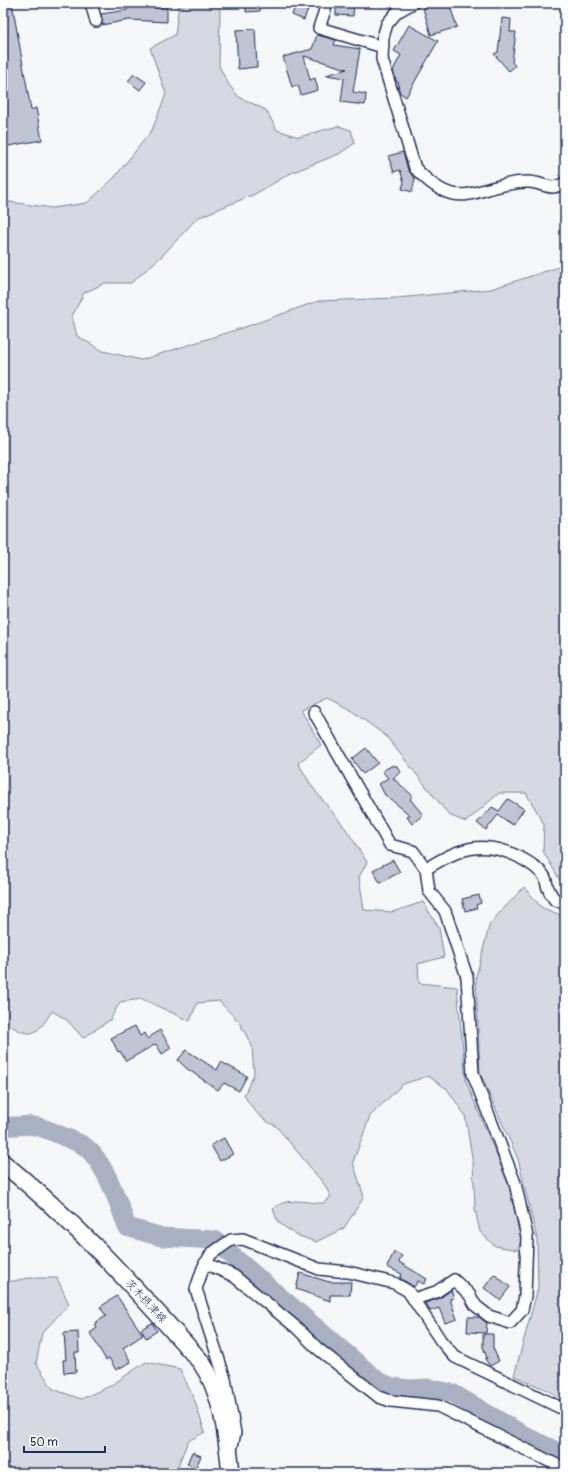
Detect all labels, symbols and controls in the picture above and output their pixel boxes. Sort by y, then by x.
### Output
street label: 茨木摂津線 [122,1276,170,1326]
scale bar [24,1428,105,1454]
text: 50 m [30,1435,58,1450]

